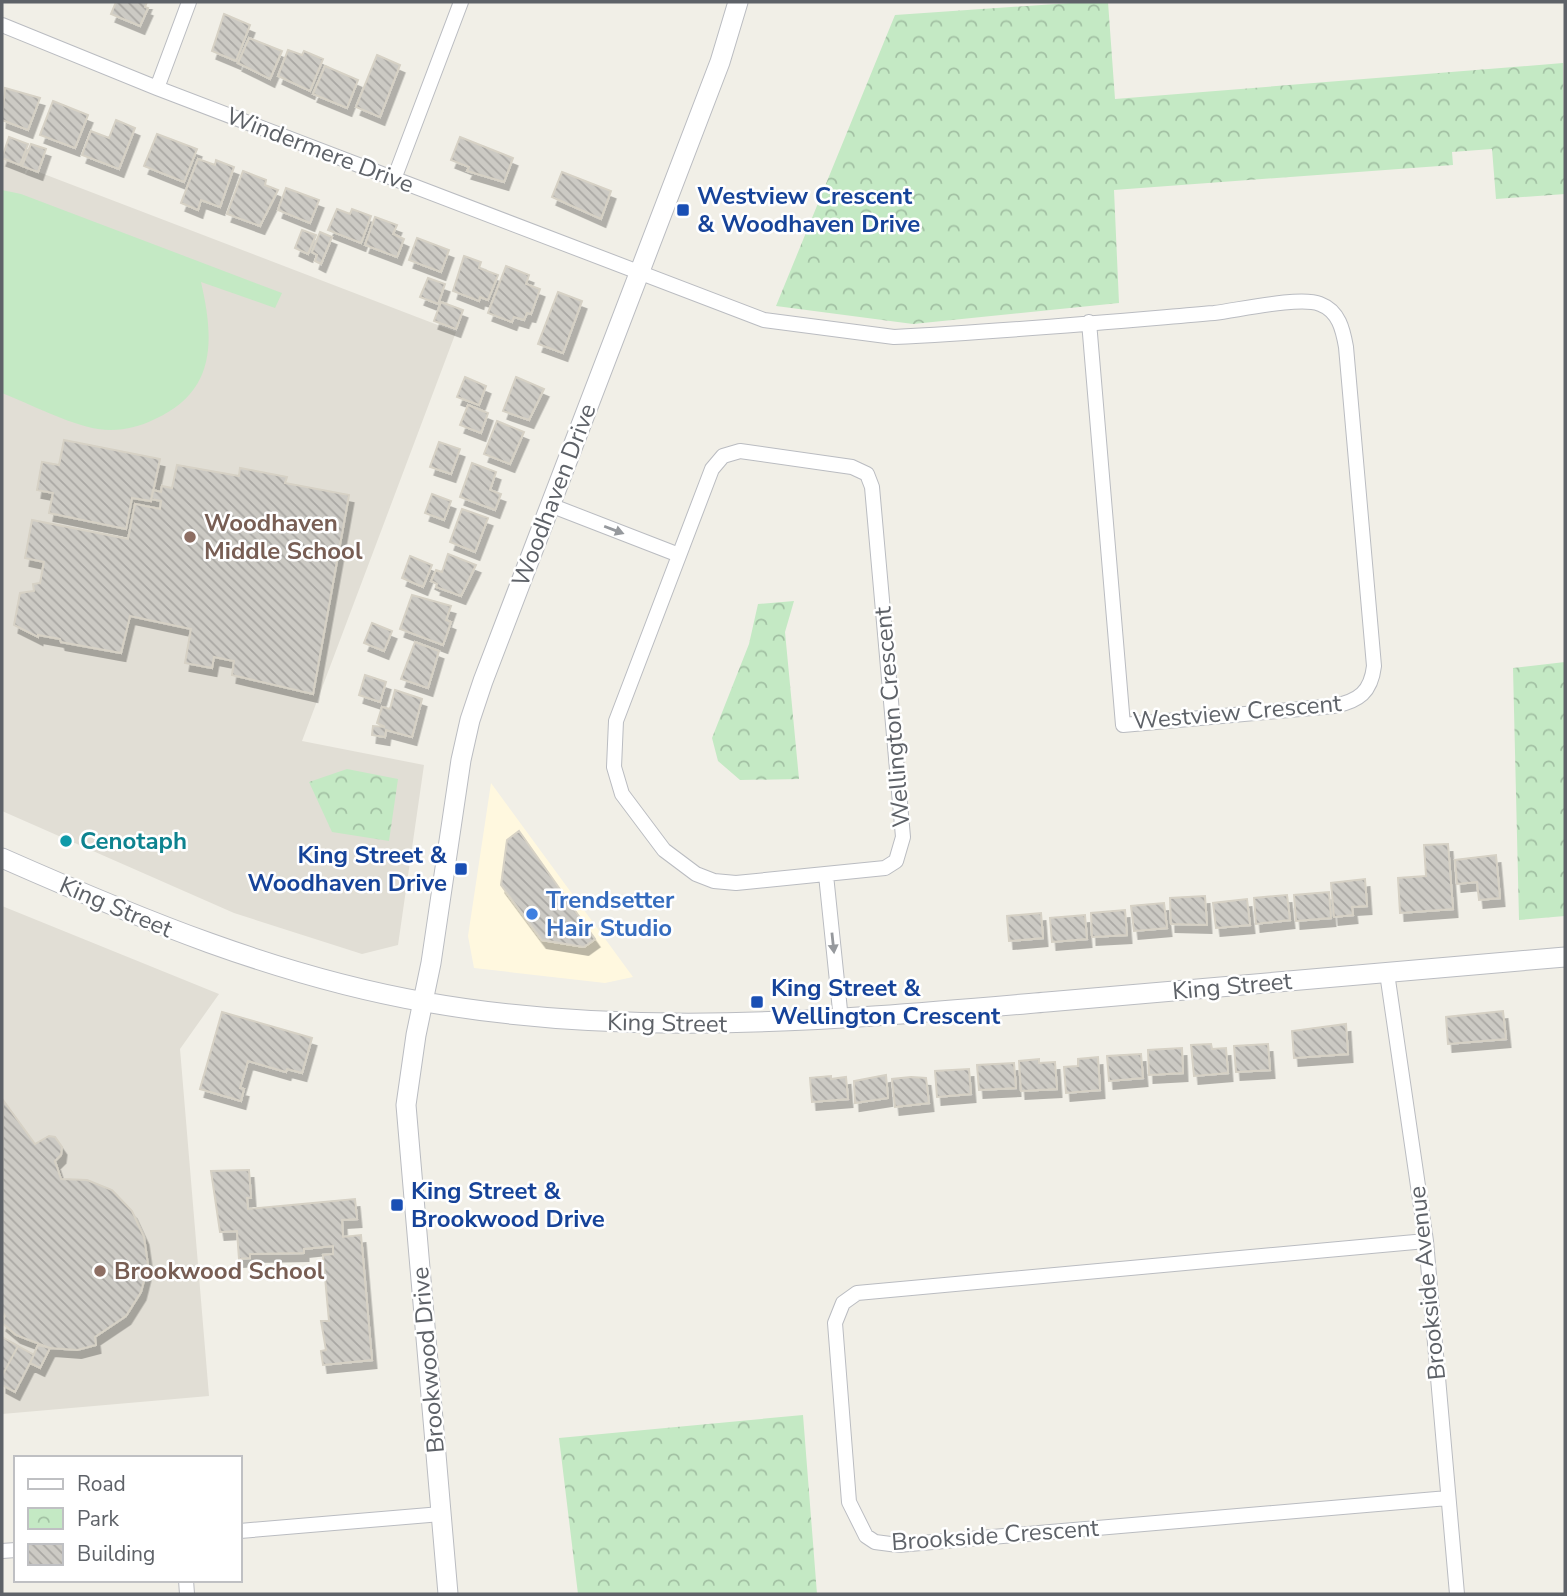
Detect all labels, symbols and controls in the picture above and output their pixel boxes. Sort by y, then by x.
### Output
street label: Windermere Drive [222,99,418,201]
place label: Westview Crescent & Woodhaven Drive [697,180,920,240]
marker: Westview Crescent & Woodhaven Drive [675,202,691,218]
street label: Woodhaven Drive [504,399,604,591]
place label: Woodhaven Middle School [204,507,363,567]
one-way arrow [604,525,625,536]
marker: Woodhaven Middle School [182,529,198,545]
street label: Wellington Crescent [866,605,918,829]
street label: Westview Crescent [1131,687,1343,737]
place label: Cenotaph [80,825,187,857]
marker: Cenotaph [58,833,74,849]
place label: King Street & Woodhaven Drive [248,839,448,899]
marker: King Street & Woodhaven Drive [453,861,469,877]
street label: King Street [55,869,178,945]
place label: Trendsetter Hair Studio [546,884,675,944]
marker: Trendsetter Hair Studio [524,906,540,922]
one-way arrow [827,933,838,955]
street label: King Street [1171,965,1294,1007]
place label: King Street & Wellington Crescent [771,972,1001,1032]
marker: King Street & Wellington Crescent [749,994,765,1010]
street label: King Street [607,1006,728,1040]
place label: King Street & Brookwood Drive [411,1175,605,1235]
street label: Brookside Avenue [1401,1184,1453,1382]
marker: King Street & Brookwood Drive [389,1197,405,1213]
place label: Brookwood School [114,1255,325,1287]
marker: Brookwood School [92,1263,108,1279]
street label: Brookwood Drive [404,1266,452,1454]
legend [14,1456,242,1582]
text: Road [77,1470,126,1498]
text: Park [77,1505,119,1533]
street label: Brookside Crescent [890,1512,1100,1558]
text: Building [77,1540,155,1568]

